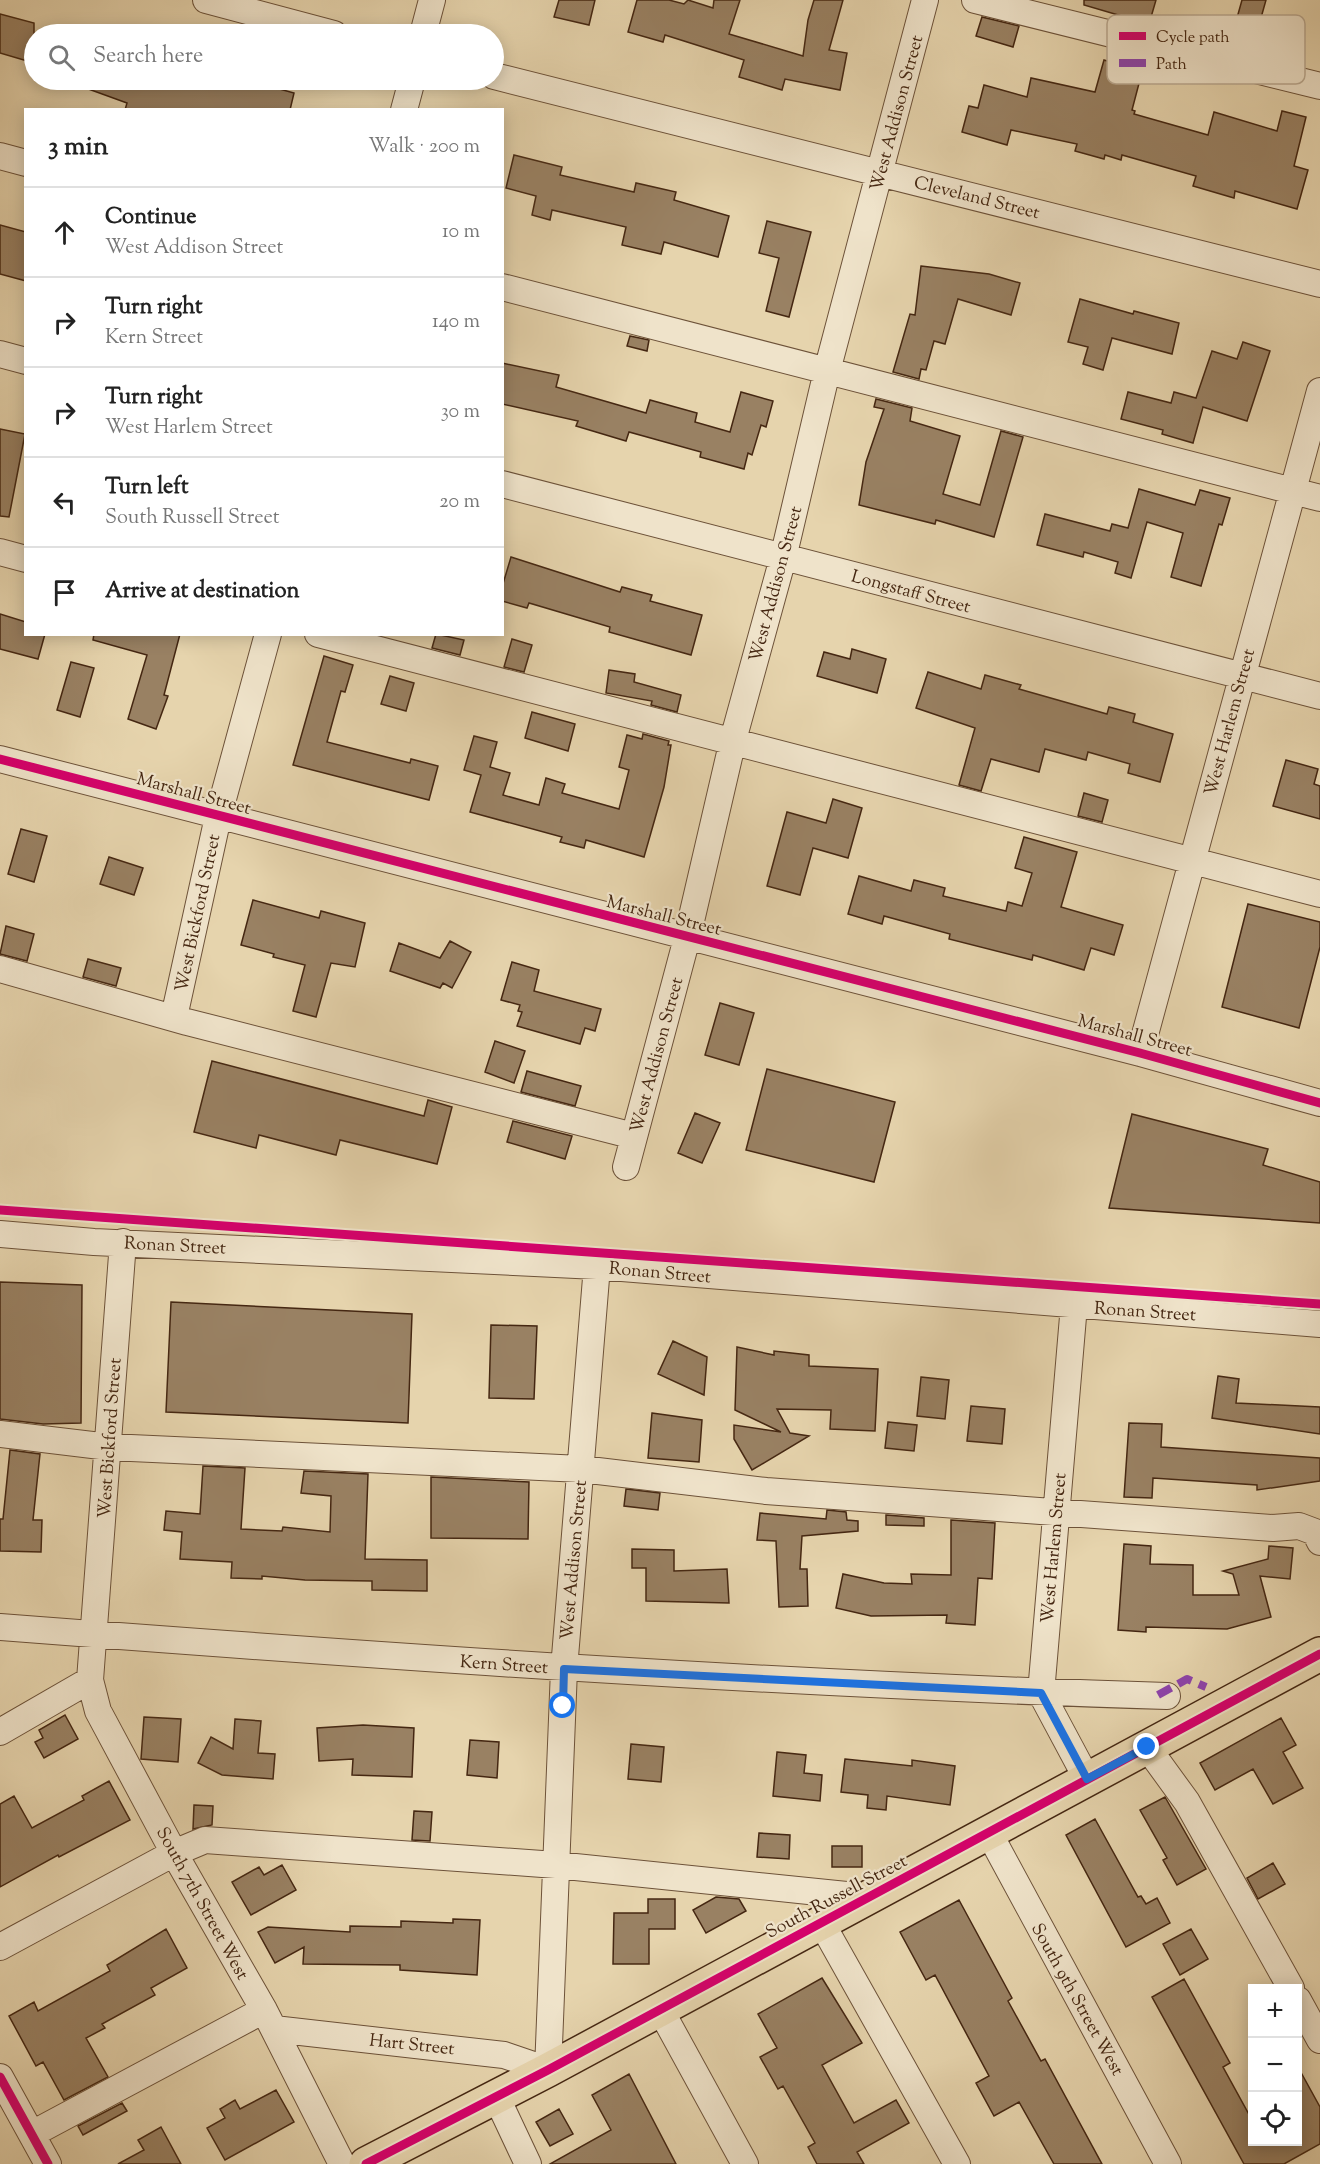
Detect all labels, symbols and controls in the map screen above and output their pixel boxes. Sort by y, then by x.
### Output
legend [1107,15,1305,84]
search box [24,24,504,90]
text: Cycle path [1156,27,1230,50]
street label: West Addison Street [865,33,931,194]
icon: search [45,41,78,74]
text: Search here [93,41,203,73]
text: Path [1156,54,1187,77]
text: 3 min [48,129,108,166]
text: Walk · 200 m [368,133,480,162]
street label: Cleveland Street [911,171,1042,227]
text: Continue [105,202,196,234]
icon: ahead [48,216,81,249]
text: 10 m [442,218,480,247]
text: West Addison Street [105,234,283,263]
text: Turn right [105,292,202,324]
icon: right [48,306,81,339]
text: 140 m [432,308,480,337]
text: Kern Street [105,324,203,353]
text: Turn right [105,382,202,414]
icon: right [48,396,81,429]
text: 30 m [441,398,480,427]
text: West Harlem Street [105,414,273,443]
text: Turn left [105,472,188,504]
icon: left [48,486,81,519]
text: 20 m [439,488,480,517]
text: South Russell Street [105,504,280,533]
street label: West Addison Street [744,504,810,665]
street label: Longstaff Street [848,564,973,621]
icon: arrive [48,576,81,609]
text: Arrive at destination [105,576,300,608]
street label: West Harlem Street [1199,646,1263,799]
street label: Marshall Street [133,767,254,823]
street label: West Bickford Street [170,832,228,995]
street label: Marshall Street [603,890,724,944]
street label: West Addison Street [625,975,691,1136]
street label: Marshall Street [1074,1009,1195,1065]
street label: Ronan Street [123,1231,227,1263]
street label: Ronan Street [608,1257,712,1291]
street label: Ronan Street [1093,1296,1197,1330]
street label: West Bickford Street [92,1357,130,1519]
street label: West Harlem Street [1035,1472,1075,1625]
street label: West Addison Street [555,1479,595,1641]
street label: Kern Street [459,1650,549,1682]
route start [549,1692,575,1718]
route end [1133,1733,1159,1759]
street label: South 7th Street West [148,1823,254,1985]
street label: South Russell Street [761,1849,912,1946]
street label: South 9th Street West [1023,1919,1129,2081]
map controls [1248,1984,1302,2146]
button: + [1248,1984,1302,2038]
street label: Hart Street [368,2029,456,2063]
button: − [1248,2038,1302,2092]
button: locate [1248,2092,1302,2146]

